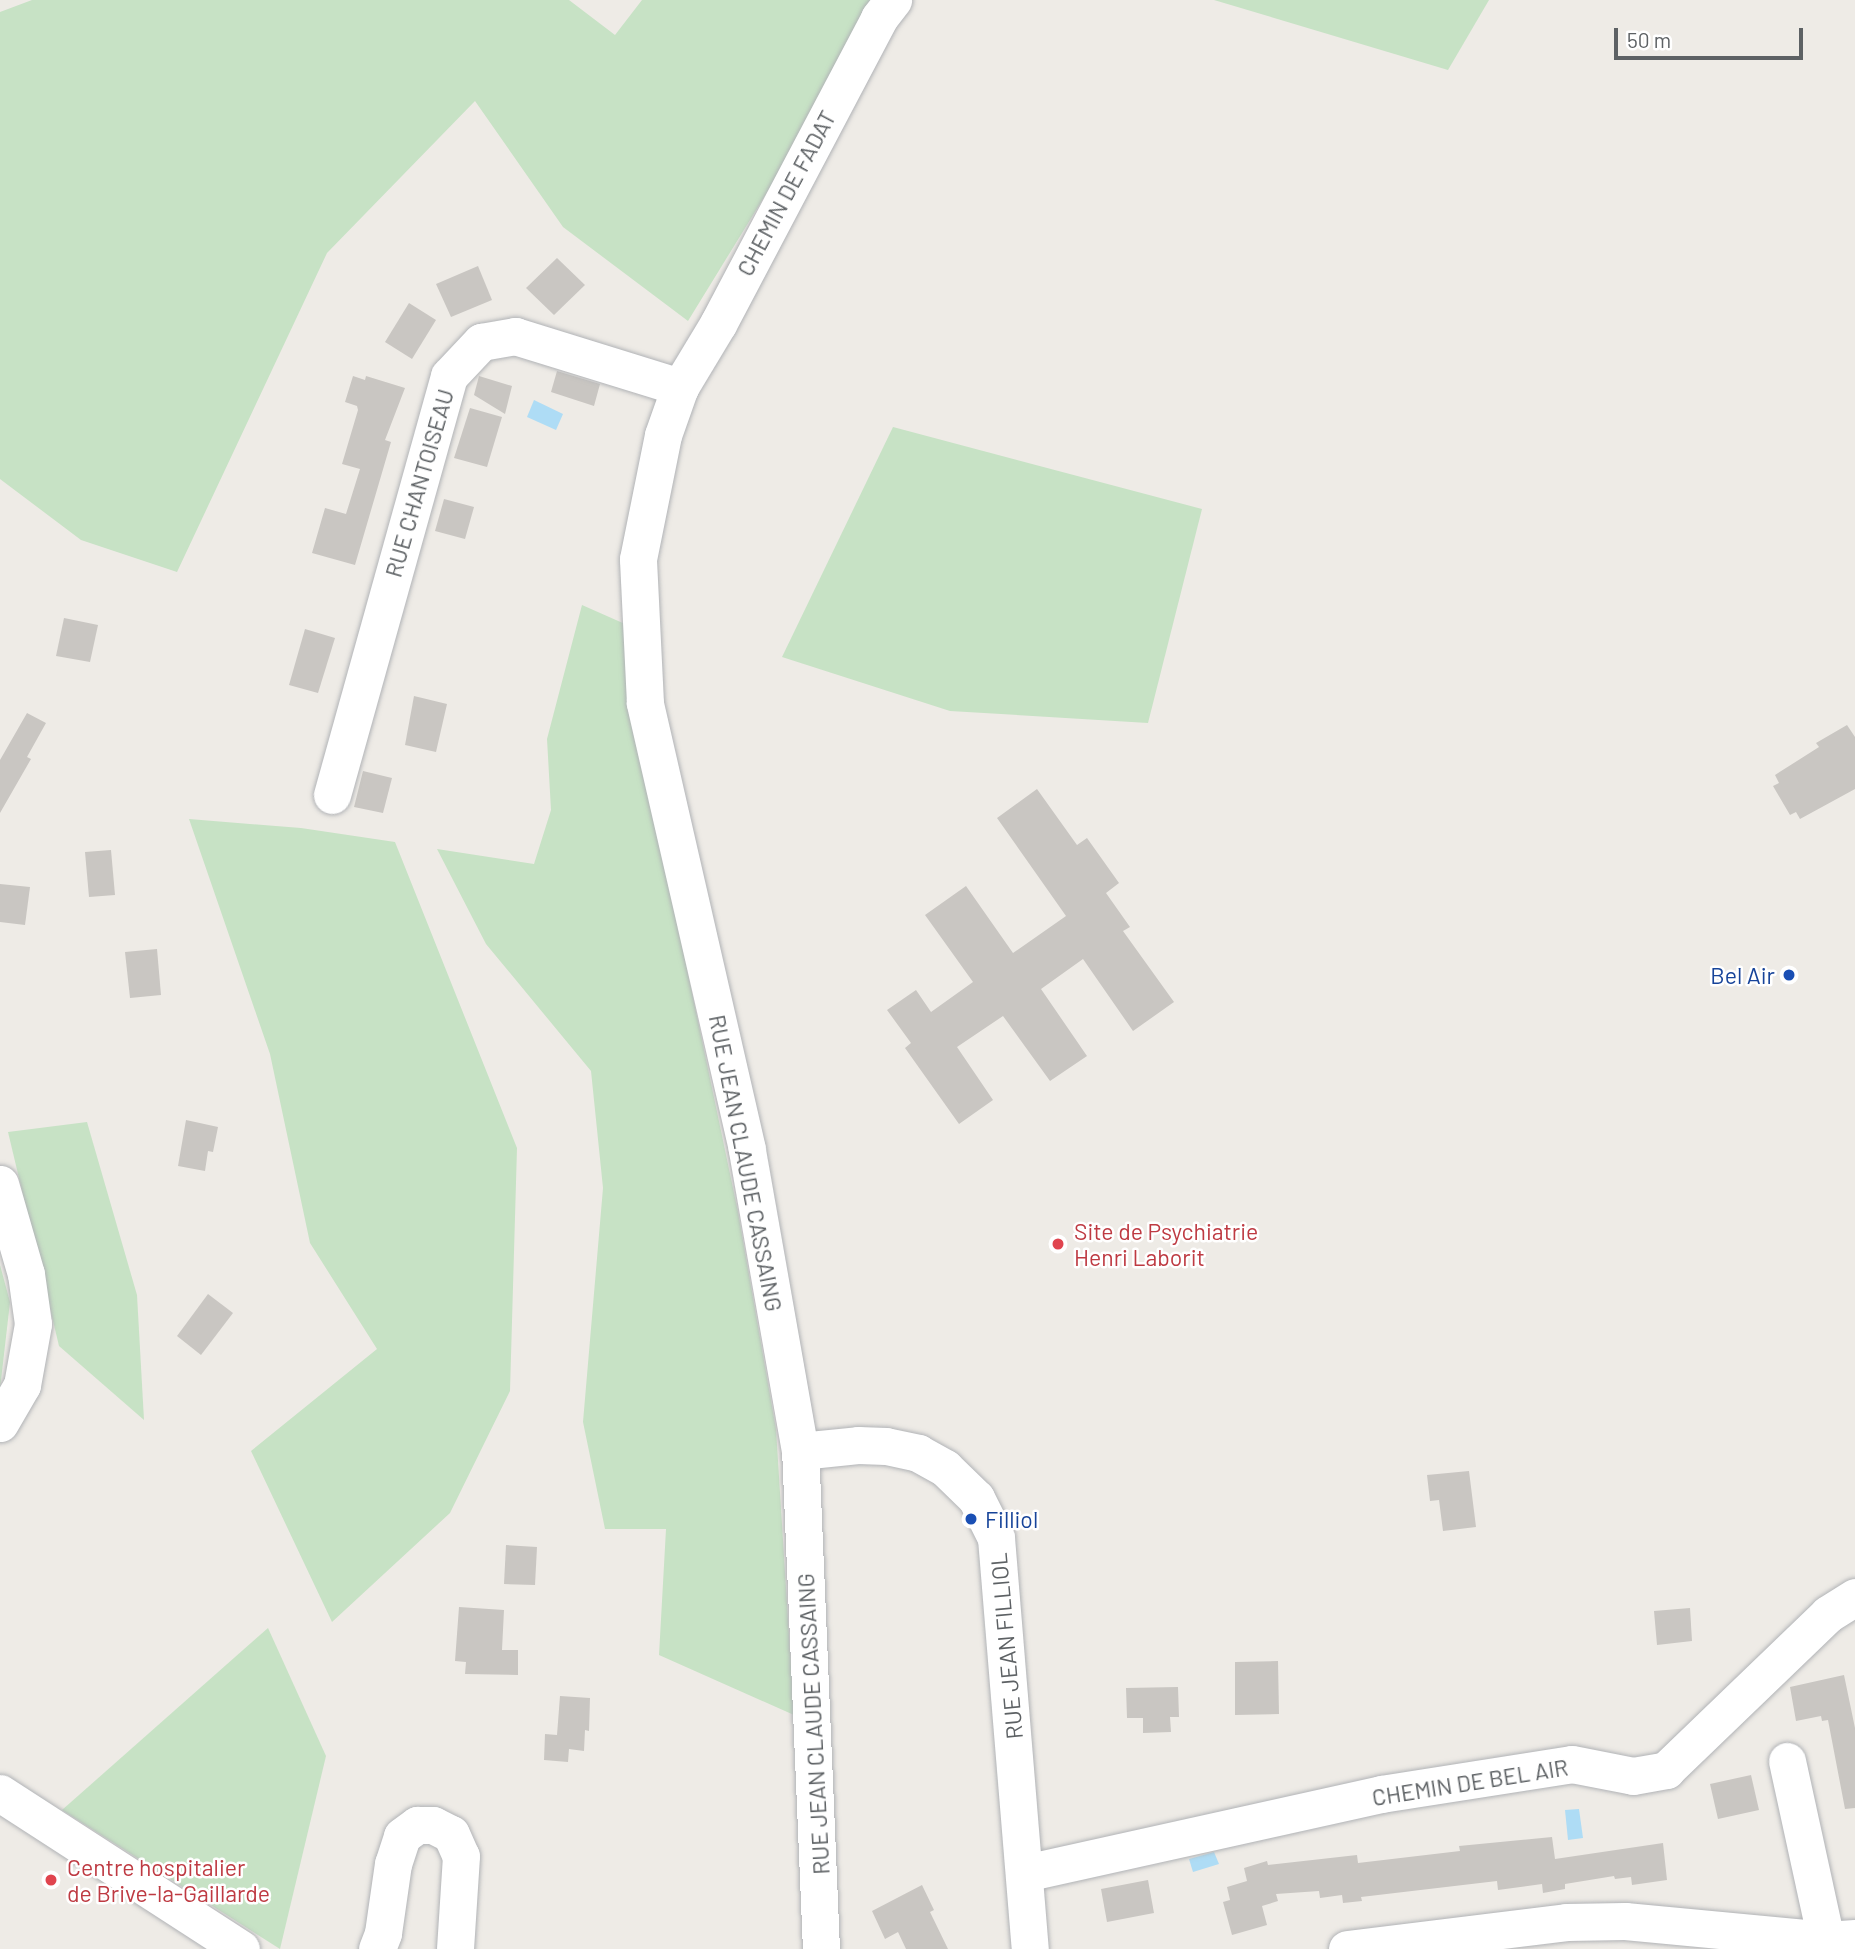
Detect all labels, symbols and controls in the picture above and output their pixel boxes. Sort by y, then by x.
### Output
scale bar [1617,14,1806,58]
text: 50 m [1627,27,1671,52]
street label: CHEMIN DE FADAT [731,106,841,280]
street label: RUE CHANTOISEAU [379,386,459,580]
place label: Bel Air [1710,961,1775,989]
marker: Bel Air [1781,967,1797,983]
street label: RUE JEAN CLAUDE CASSAING [704,1012,788,1314]
place label: Site de Psychiatrie Henri Laborit [1074,1217,1258,1271]
marker: Site de Psychiatrie Henri Laborit [1048,1234,1068,1254]
place label: Filliol [985,1505,1038,1533]
marker: Filliol [963,1511,979,1527]
street label: RUE JEAN FILLIOL [984,1552,1028,1740]
street label: RUE JEAN CLAUDE CASSAING [791,1573,835,1875]
street label: CHEMIN DE BEL AIR [1370,1753,1570,1811]
place label: Centre hospitalier de Brive-la-Gaillarde [67,1853,270,1907]
marker: Centre hospitalier de Brive-la-Gaillarde [41,1870,61,1890]

